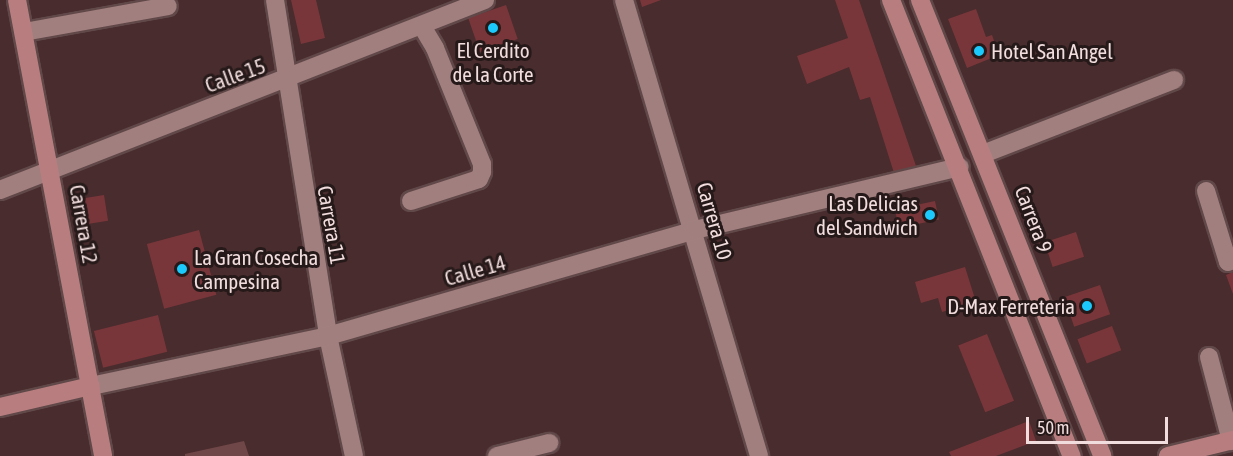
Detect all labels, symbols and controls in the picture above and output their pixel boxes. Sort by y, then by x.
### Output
marker: El Cerdito de la Corte [486,21,500,35]
place label: El Cerdito de la Corte [452,37,534,87]
place label: Hotel San Angel [991,38,1113,64]
marker: Hotel San Angel [972,44,986,58]
street label: Calle 15 [201,53,269,97]
street label: Carrera 10 [692,179,738,263]
street label: Carrera 9 [1010,182,1058,256]
street label: Carrera 12 [65,183,103,265]
street label: Carrera 11 [313,184,351,266]
place label: Las Delicias del Sandwich [816,190,918,240]
marker: Las Delicias del Sandwich [923,208,937,222]
place label: La Gran Cosecha Campesina [194,244,318,294]
street label: Calle 14 [442,249,508,291]
marker: La Gran Cosecha Campesina [175,262,189,276]
place label: D-Max Ferreteria [947,293,1075,319]
marker: D-Max Ferreteria [1080,299,1094,313]
scale bar [1029,405,1172,443]
text: 50 m [1037,417,1069,438]

